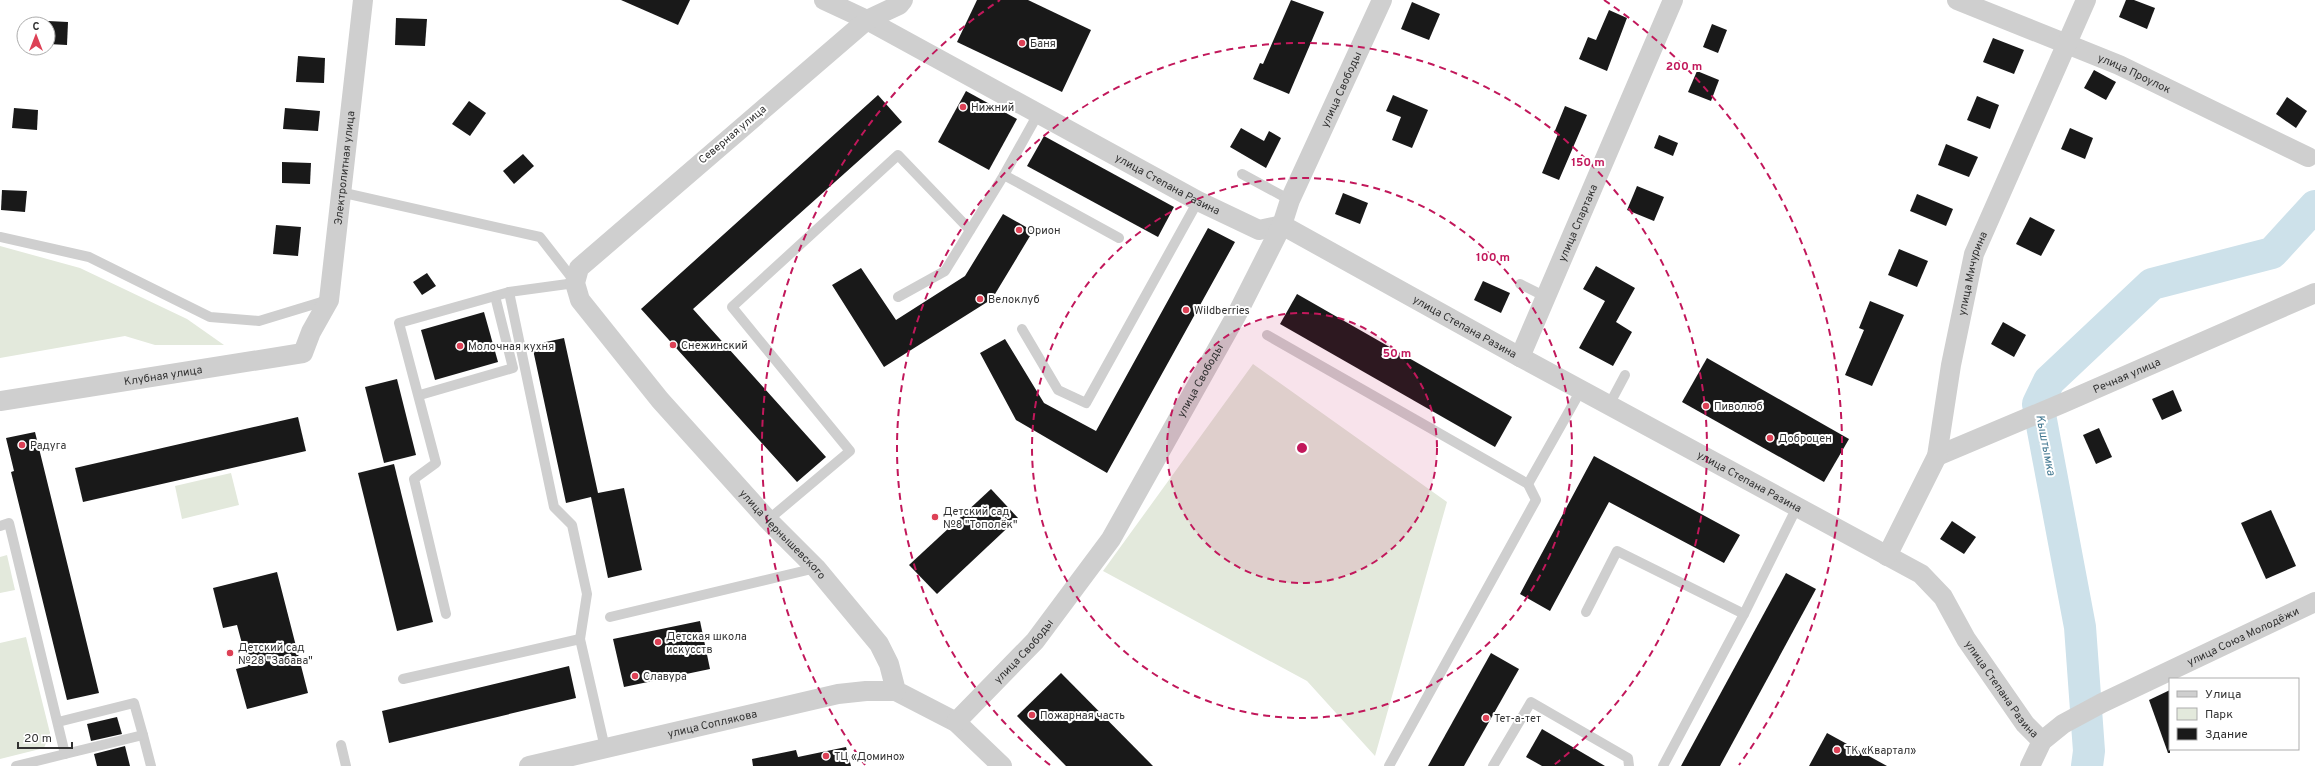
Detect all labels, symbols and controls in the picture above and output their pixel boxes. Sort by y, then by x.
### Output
north arrow [16,16,56,56]
text: С [32,20,40,34]
place label: Баня [1030,37,1056,51]
marker: Баня [1017,38,1027,48]
street label: улица Свободы [1318,50,1365,130]
street label: улица Проулок [2095,51,2173,97]
text: 200 m [1666,59,1702,75]
place label: Нижний [971,101,1014,115]
street label: Северная улица [696,102,770,167]
marker: Нижний [958,102,968,112]
street label: Электролитная улица [332,110,358,226]
street label: улица Степана Разина [1112,151,1222,219]
text: 150 m [1571,155,1605,171]
street label: улица Спартака [1556,182,1601,264]
place label: Орион [1027,224,1061,238]
marker: Орион [1014,225,1024,235]
street label: улица Мичурина [1955,229,1991,317]
text: 100 m [1476,250,1510,266]
place label: Велоклуб [988,293,1040,307]
street label: улица Степана Разина [1410,293,1519,362]
marker: Велоклуб [975,294,985,304]
place label: Wildberries [1194,304,1250,318]
marker: Wildberries [1181,305,1191,315]
place label: Снежинский [681,339,748,353]
place label: Молочная кухня [468,340,554,354]
marker: Снежинский [668,340,678,350]
marker: Молочная кухня [455,341,465,351]
street label: улица Свободы [1174,342,1227,420]
text: 50 m [1383,346,1411,362]
street label: Речная улица [2091,355,2163,397]
street label: Клубная улица [123,363,203,389]
place label: Пиволюб [1714,400,1763,414]
marker: Пиволюб [1701,401,1711,411]
water label: Кыштымка [2031,413,2059,478]
place label: Доброцен [1778,432,1832,446]
marker: Доброцен [1765,433,1775,443]
place label: Радуга [30,439,66,453]
marker: Радуга [17,440,27,450]
centre of rings [1295,441,1309,455]
street label: улица Степана Разина [1694,448,1804,516]
street label: улица Чернышевского [736,487,828,582]
place label: Детский сад №8 "Тополёк" [943,505,1017,532]
marker: Детский сад №8 "Тополёк" [930,512,940,522]
street label: улица Союз Молодёжи [2185,605,2302,670]
street label: улица Свободы [991,617,1057,687]
place label: Детская школа искусств [666,630,747,657]
marker: Детская школа искусств [653,637,663,647]
street label: улица Степана Разина [1961,638,2041,741]
place label: Детский сад №28 "Забава" [238,641,313,668]
marker: Детский сад №28 "Забава" [225,648,235,658]
place label: Славура [643,670,687,684]
marker: Славура [630,671,640,681]
legend [2169,678,2299,750]
text: Улица [2205,687,2241,703]
street label: улица Соплякова [666,707,759,742]
text: Парк [2205,707,2233,723]
place label: Пожарная часть [1040,709,1125,723]
marker: Пожарная часть [1027,710,1037,720]
place label: Тет-а-тет [1494,712,1541,726]
marker: Тет-а-тет [1481,713,1491,723]
scale bar [18,724,72,750]
text: Здание [2205,727,2248,743]
text: 20 m [24,731,52,747]
place label: ТК «Квартал» [1845,744,1916,758]
marker: ТК «Квартал» [1832,745,1842,755]
place label: ТЦ «Домино» [834,750,905,764]
marker: ТЦ «Домино» [821,751,831,761]

